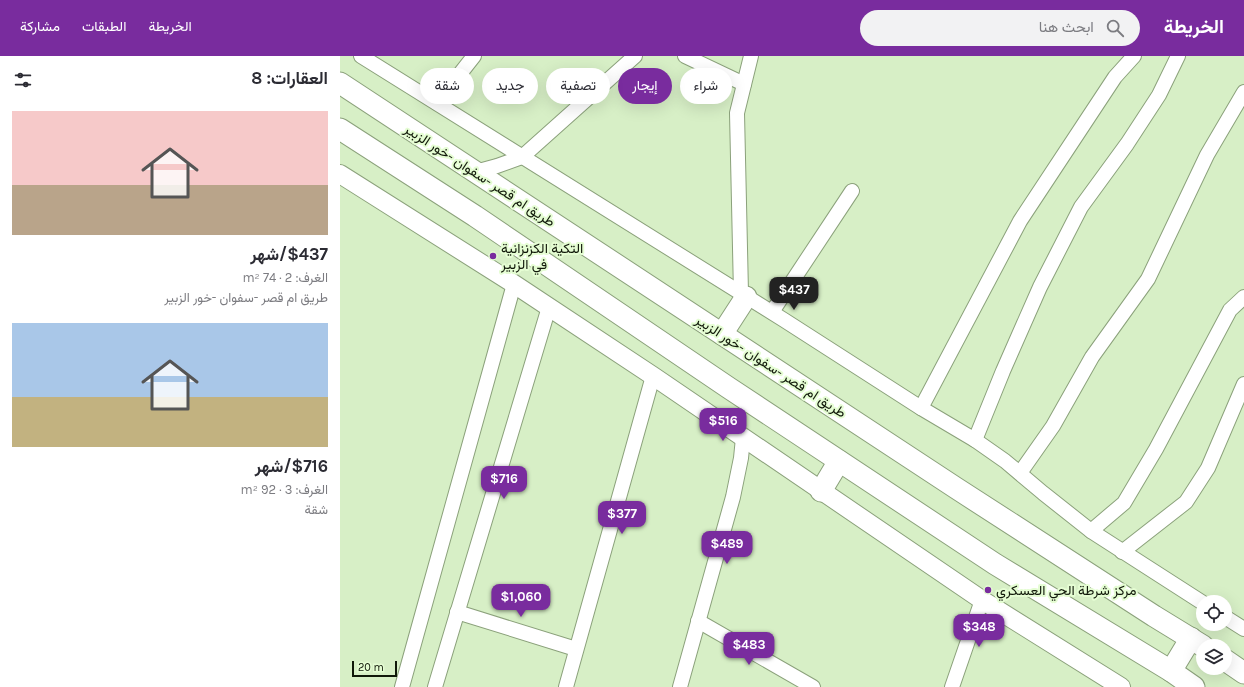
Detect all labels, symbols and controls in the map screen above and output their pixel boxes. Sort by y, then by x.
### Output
search box [860,10,1140,46]
text: الخريطة [1164,16,1224,38]
icon: search [1104,17,1126,39]
text: مشاركة [20,18,60,35]
text: الطبقات [82,18,126,35]
text: الخريطة [148,18,192,35]
text: ابحث هنا [1039,18,1094,36]
text: العقارات: 8 [251,68,328,88]
chip: شقة [420,68,474,104]
chip: جديد [482,68,538,104]
chip: تصفية [546,68,610,104]
chip: إيجار [618,68,672,104]
chip: شراء [680,68,732,104]
icon: filters [12,69,34,91]
street label: طريق ام قصر -سفوان -خور الزبير [400,120,558,231]
icon: home [134,137,206,209]
place label: التكية الكزنزانية في الزبير [500,240,583,276]
text: $437/شهر [250,244,328,264]
marker: التكية الكزنزانية في الزبير [488,251,498,261]
text: الغرف: 2 · 74 m² [242,270,328,285]
pin: $437 [770,277,818,311]
text: $437 [778,282,810,297]
text: طريق ام قصر -سفوان -خور الزبير [164,290,328,305]
street label: طريق ام قصر -سفوان -خور الزبير [691,311,849,422]
icon: home [134,349,206,421]
pin: $516 [699,408,747,442]
text: $516 [708,413,738,428]
text: $716/شهر [255,456,328,476]
pin: $716 [480,466,528,500]
text: $716 [490,471,518,486]
text: الغرف: 3 · 92 m² [241,482,328,497]
pin: $377 [598,501,646,535]
text: شقة [305,502,328,517]
text: $377 [607,506,637,521]
pin: $489 [703,531,751,565]
text: $489 [710,536,744,551]
place label: مركز شرطة الحي العسكري [996,582,1136,602]
pin: $1,060 [488,584,554,618]
marker: مركز شرطة الحي العسكري [983,585,993,595]
text: $1,060 [500,589,542,604]
map controls [1196,595,1232,675]
button: locate [1196,595,1232,631]
pin: $348 [955,614,1003,648]
text: $348 [962,619,996,634]
pin: $483 [725,632,773,666]
text: $483 [732,637,766,652]
button: layers [1196,639,1232,675]
scale bar [352,659,397,678]
text: 20 m [358,661,384,674]

